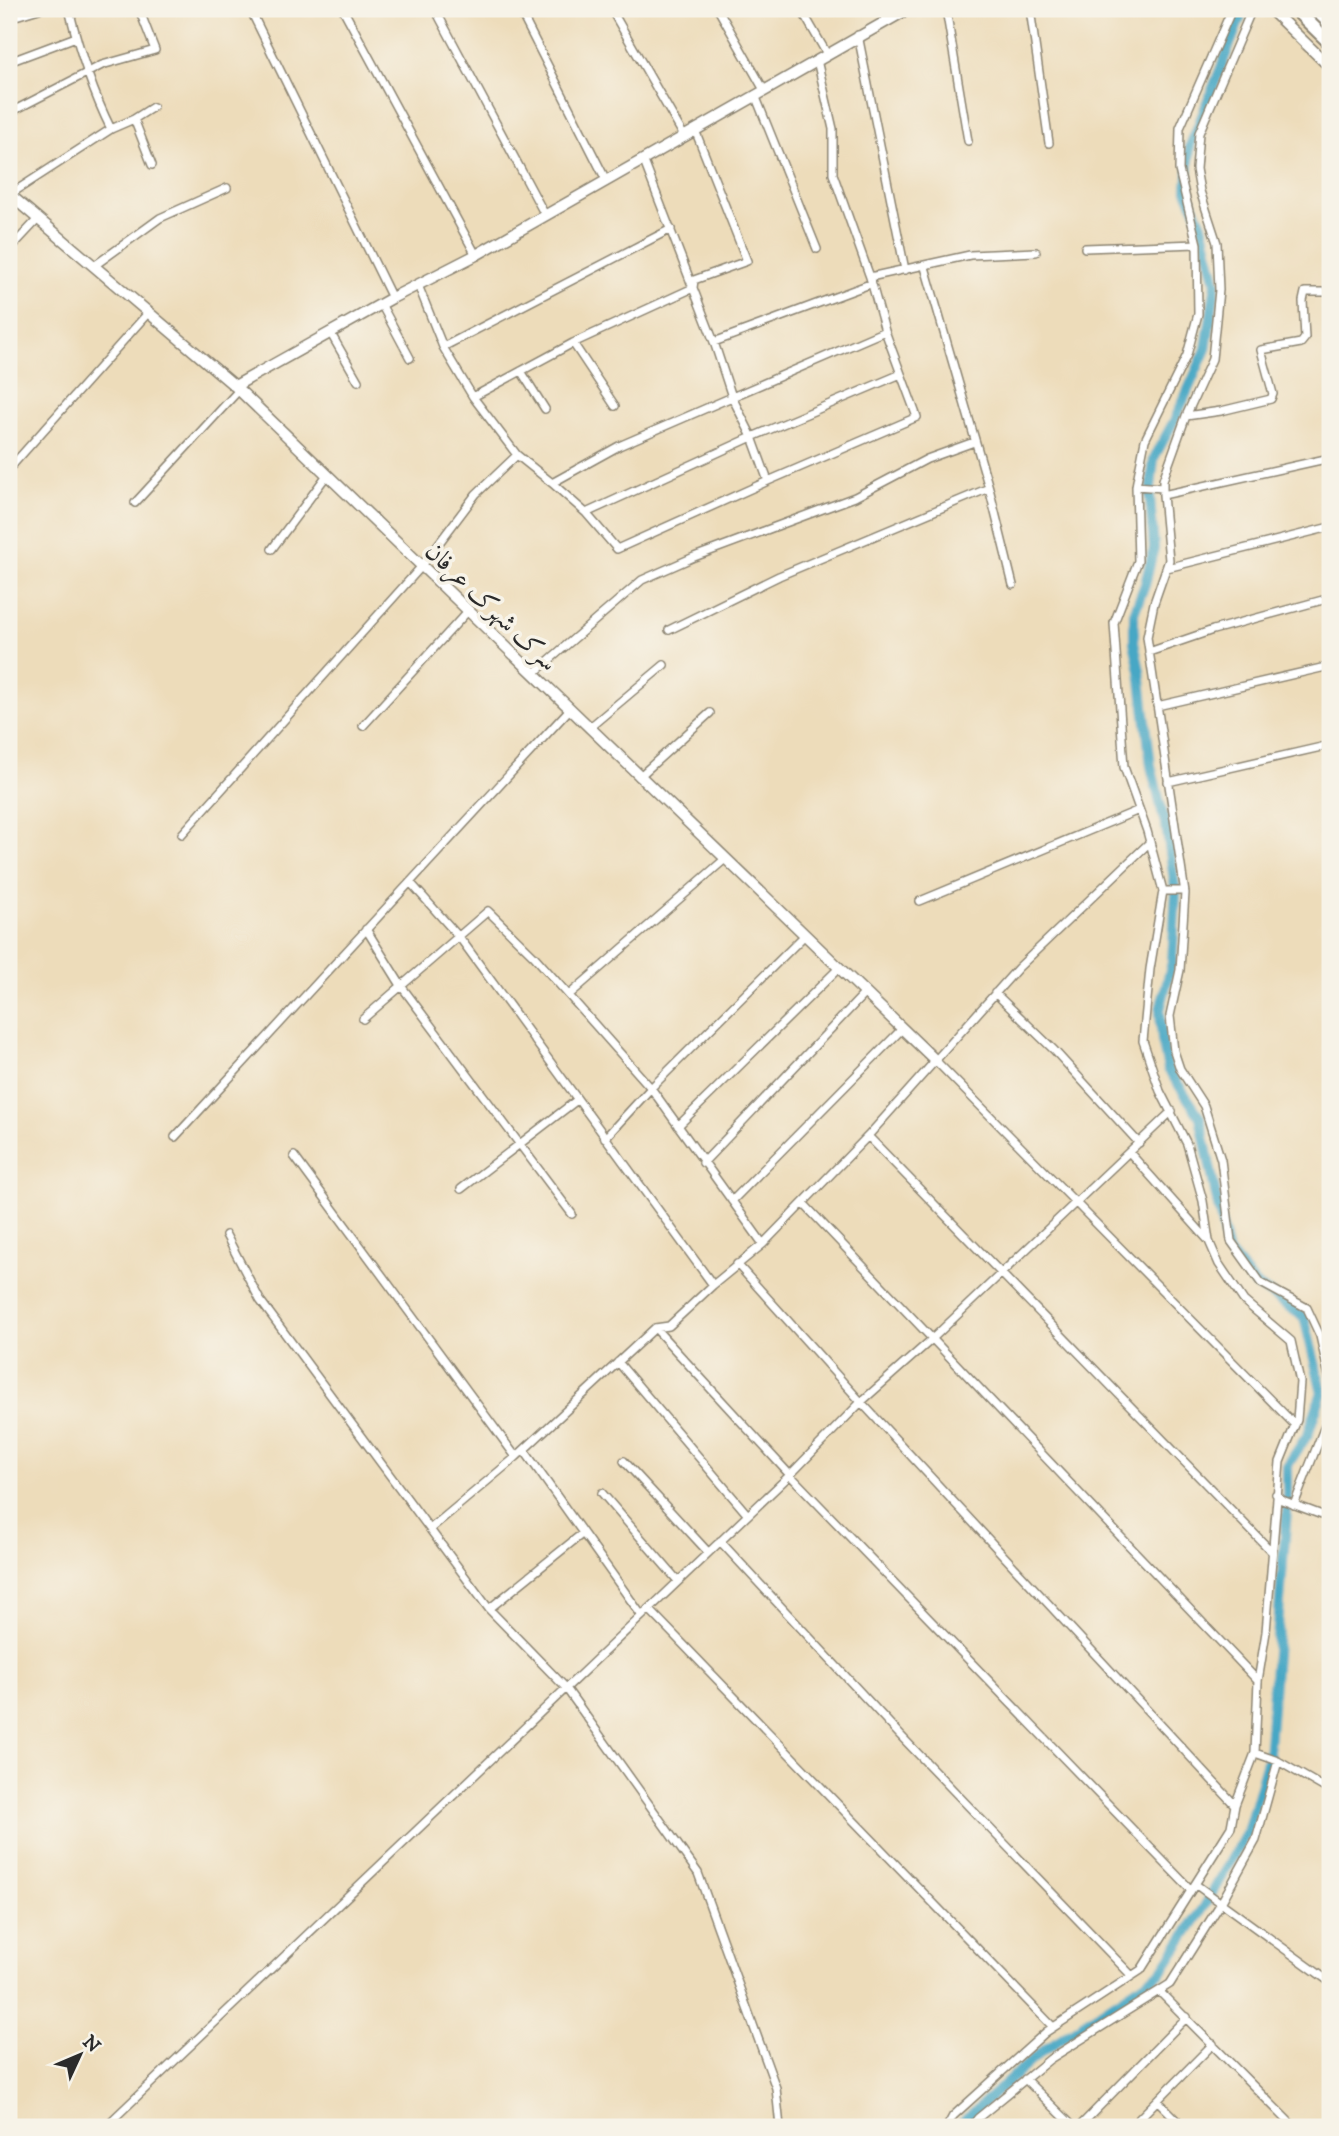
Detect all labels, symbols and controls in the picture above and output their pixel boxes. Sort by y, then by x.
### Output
street label: سرک شهرک عرفان [417,535,564,679]
north arrow [46,2021,116,2090]
text: N [77,2031,105,2058]

